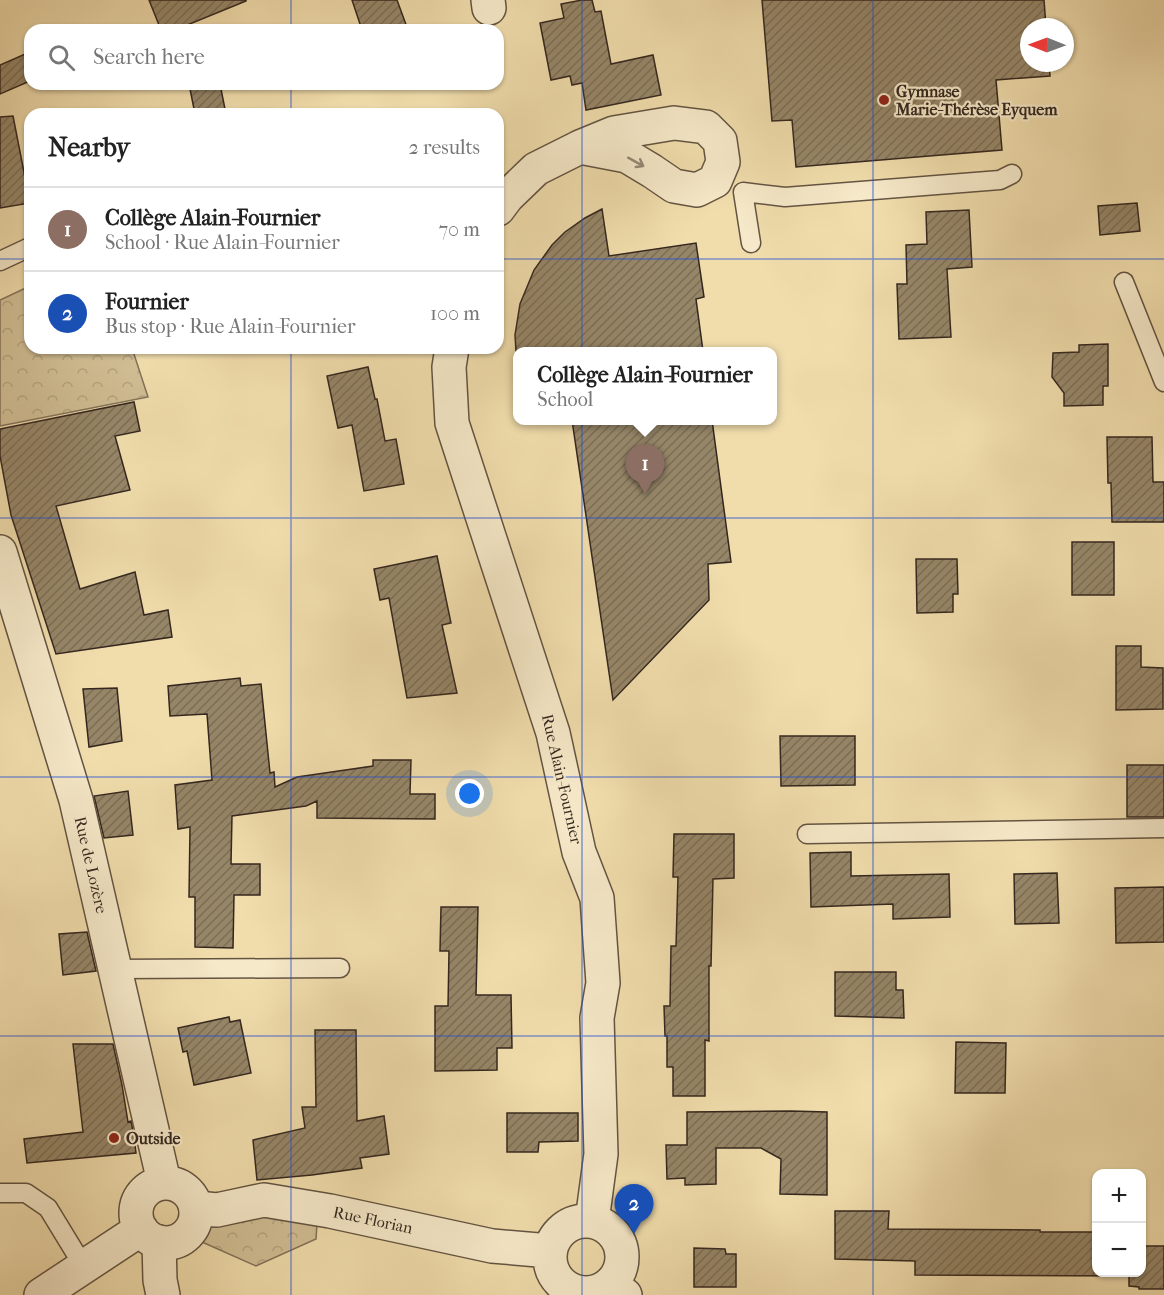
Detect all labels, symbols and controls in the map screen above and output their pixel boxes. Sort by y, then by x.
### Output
north arrow [1020,18,1074,72]
search box [24,24,504,90]
icon: search [45,41,78,74]
text: Search here [93,44,205,70]
place label: Gymnase Marie-Thérèse Eyquem [895,82,1058,120]
marker: Gymnase Marie-Thérèse Eyquem [877,93,891,107]
text: Nearby [48,132,130,163]
text: 2 results [409,136,480,159]
one-way arrow [627,157,645,168]
text: Collège Alain-Fournier [105,205,320,231]
text: 1 [64,218,71,241]
text: 70 m [438,218,480,241]
text: School · Rue Alain-Fournier [105,231,340,254]
text: Fournier [105,289,189,315]
text: 2 [62,302,73,325]
text: 100 m [430,302,480,325]
text: Bus stop · Rue Alain-Fournier [105,315,355,338]
popup [513,347,777,425]
text: Collège Alain-Fournier [537,362,753,388]
text: School [537,388,593,411]
pin: 1 [626,444,664,494]
street label: Rue Alain-Fournier [538,712,586,846]
your location [455,779,484,808]
street label: Rue de Lozère [71,815,111,916]
place label: Outside [126,1129,181,1148]
marker: Outside [107,1131,121,1145]
map controls [1092,1169,1146,1277]
button: + [1092,1169,1146,1223]
pin: 2 [614,1184,654,1234]
street label: Rue Florian [331,1202,415,1238]
button: − [1092,1223,1146,1277]

